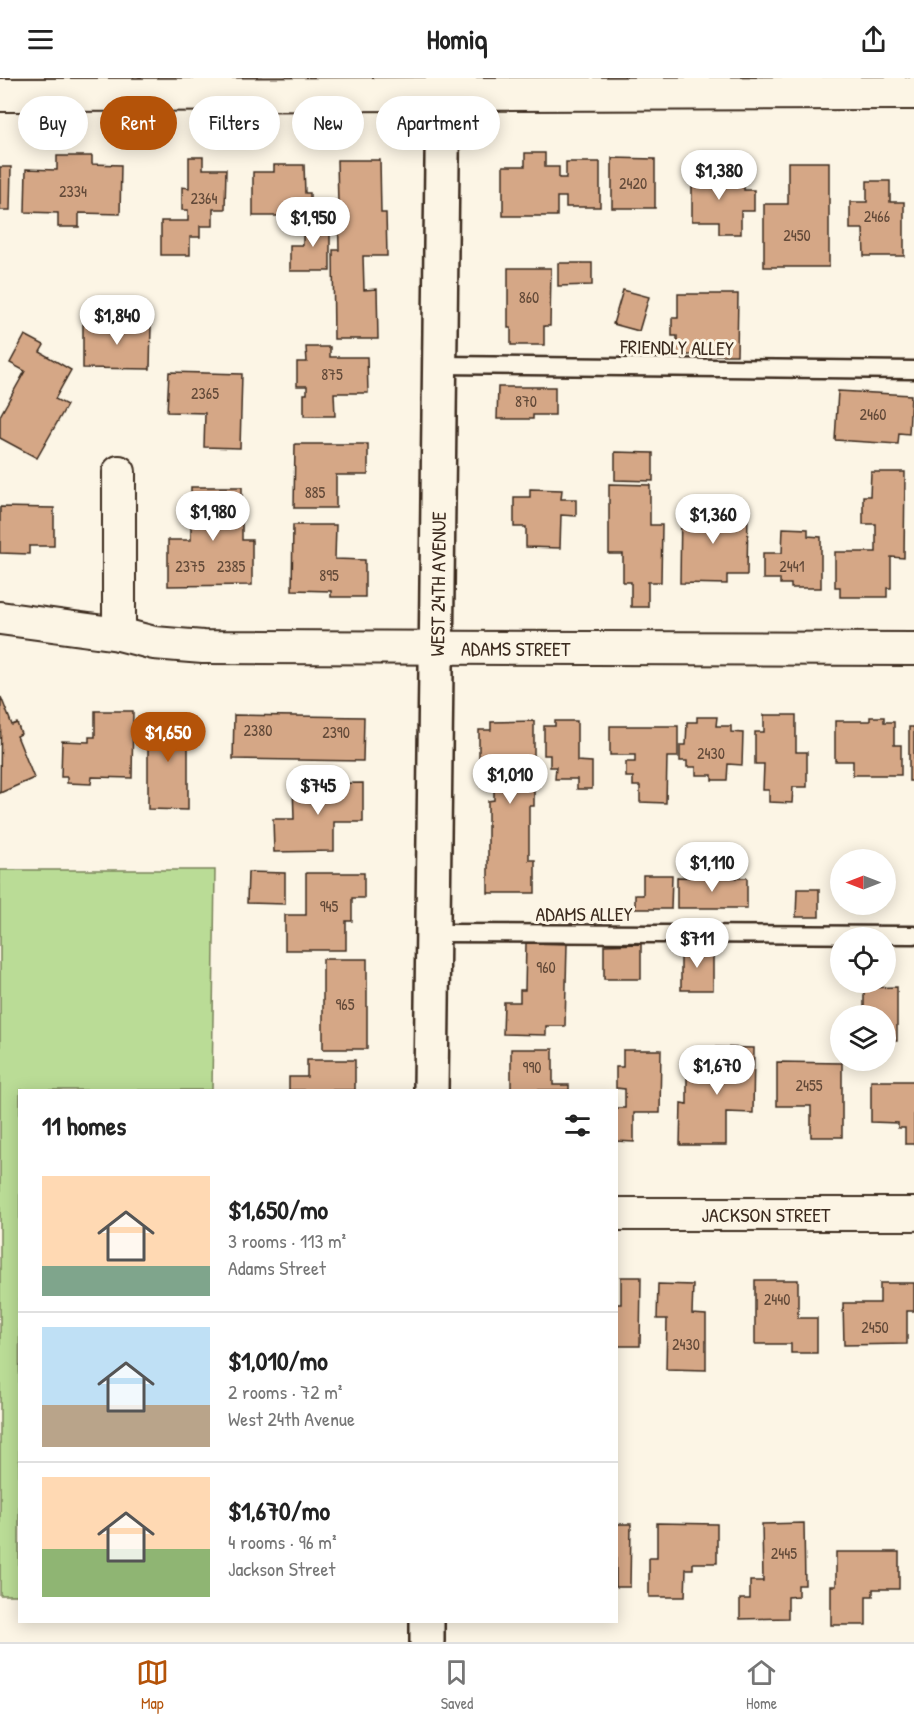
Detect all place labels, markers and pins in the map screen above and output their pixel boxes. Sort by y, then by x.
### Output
pin: $1,380 [670,150,768,201]
pin: $1,950 [264,197,362,248]
pin: $1,840 [68,295,166,346]
pin: $1,980 [164,491,262,542]
pin: $1,360 [664,494,762,545]
pin: $1,650 [119,712,217,763]
pin: $1,010 [461,754,559,805]
pin: $745 [282,765,354,816]
pin: $1,110 [663,842,761,893]
pin: $711 [661,918,733,969]
pin: $1,670 [668,1045,766,1096]

